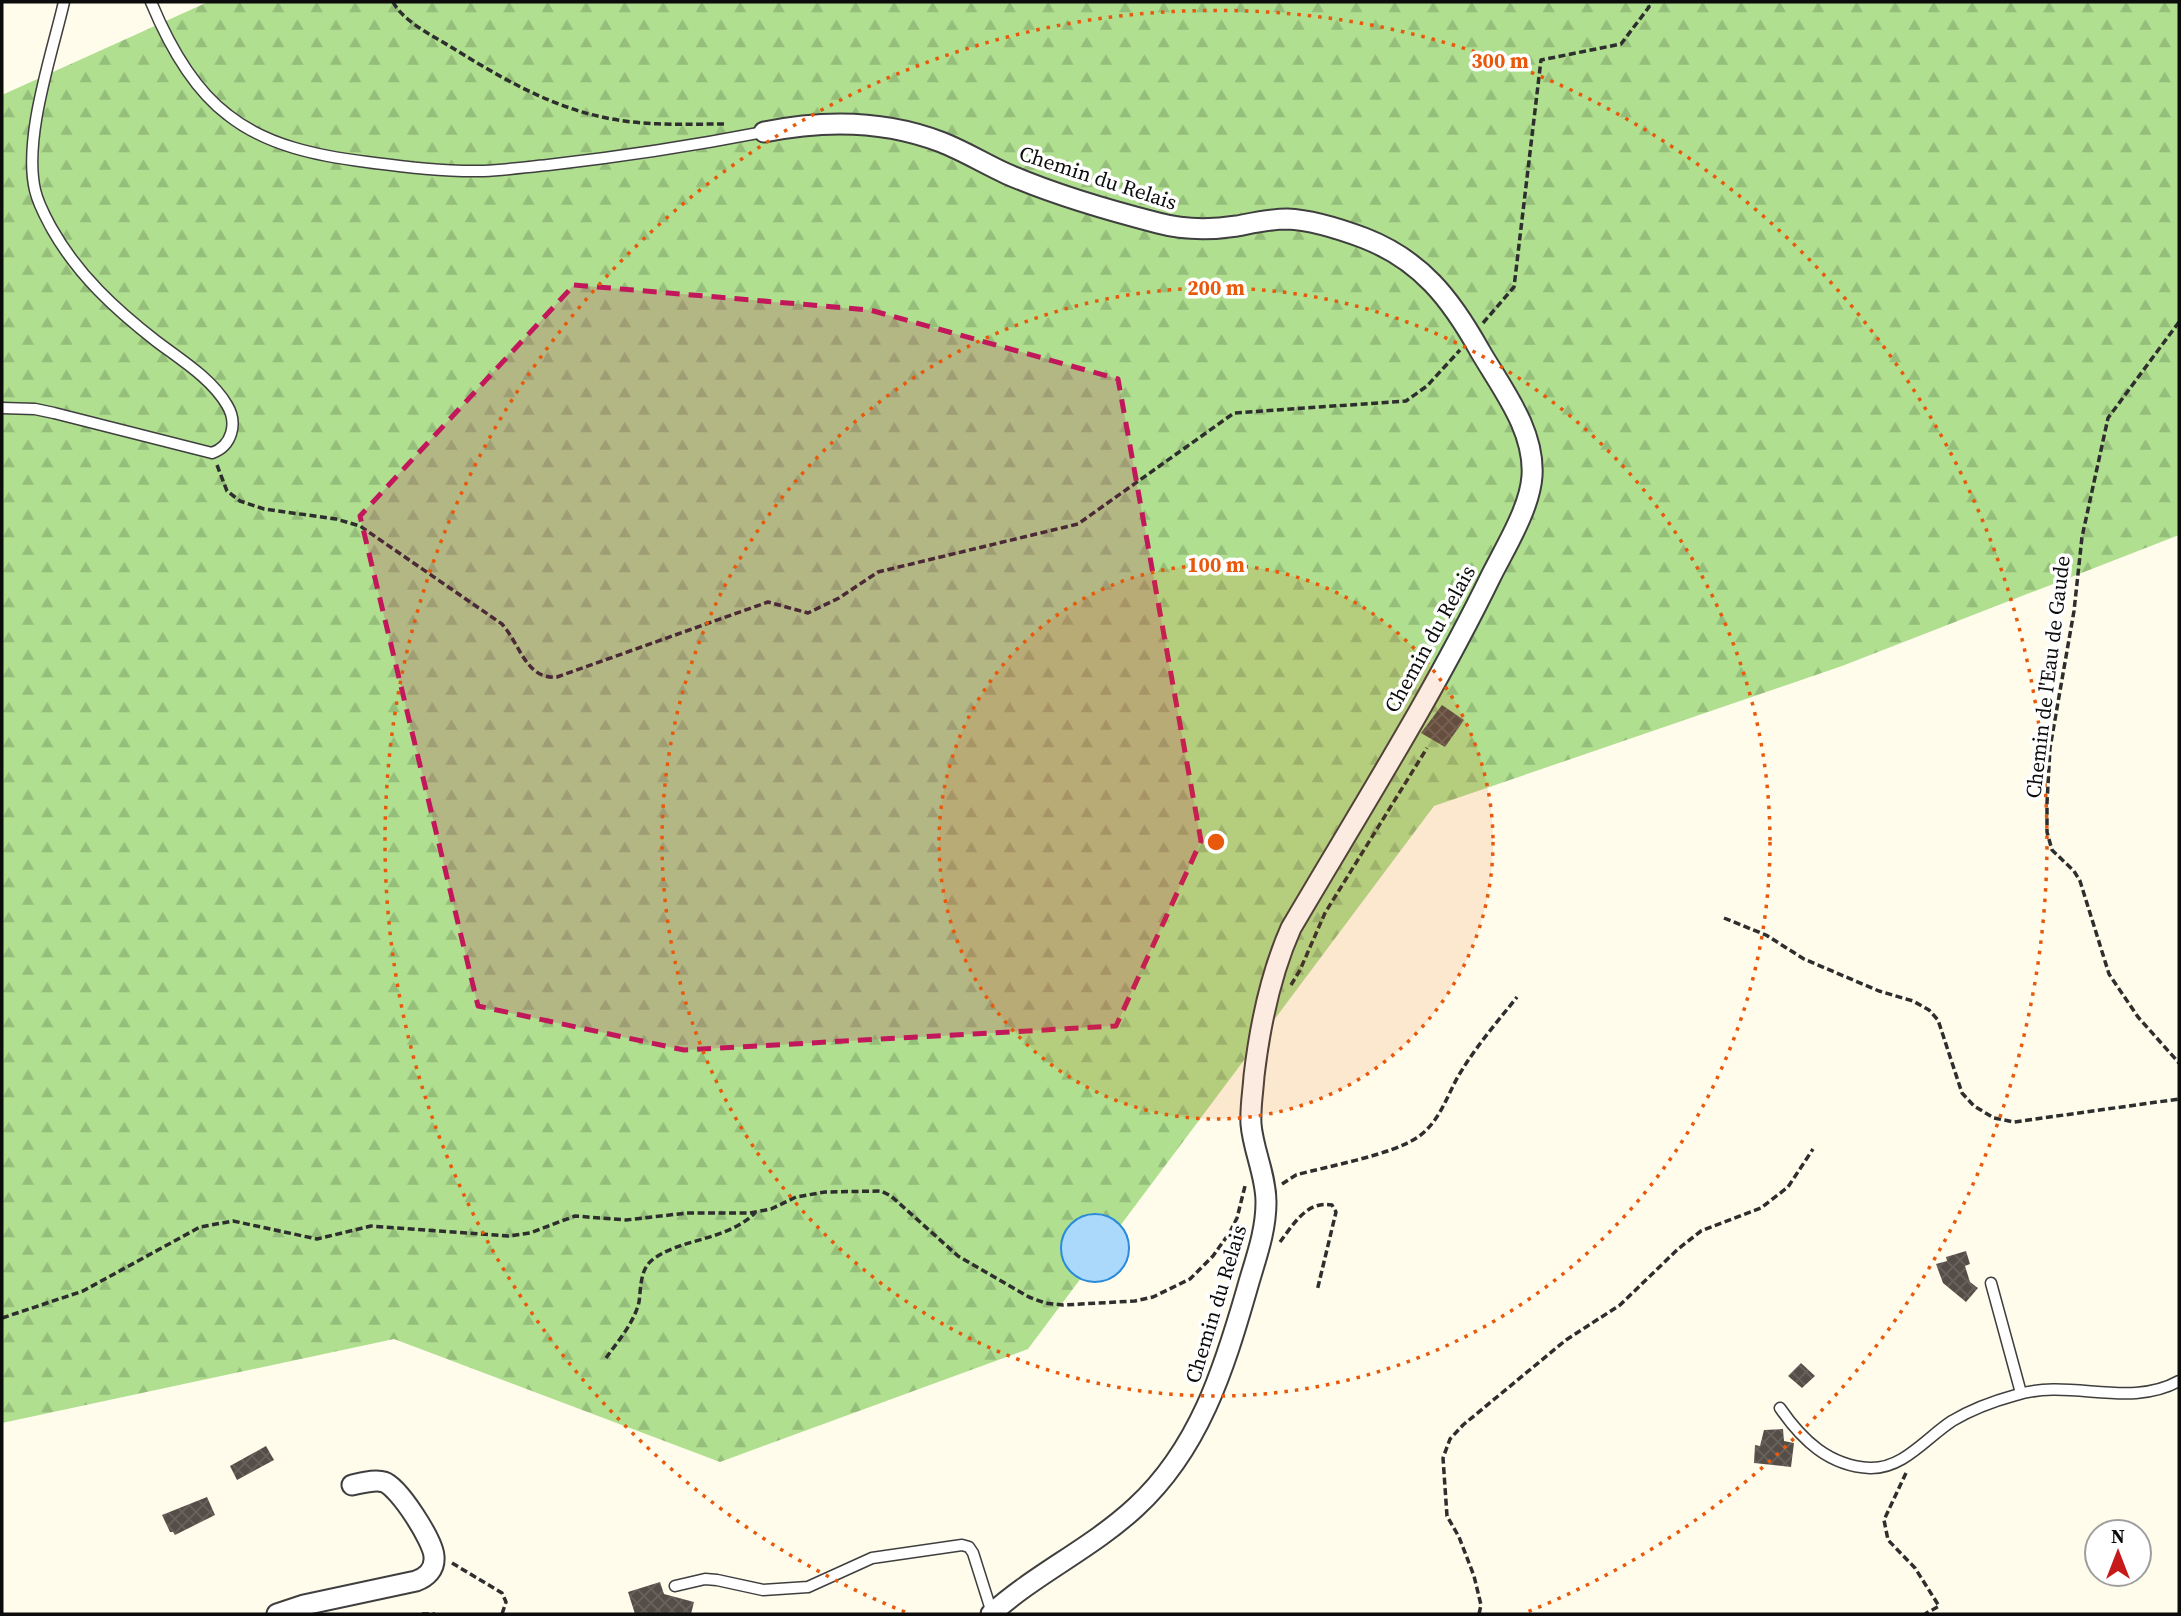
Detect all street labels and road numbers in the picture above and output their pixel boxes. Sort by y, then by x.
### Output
street label: Chemin du Relais [1016,138,1181,217]
street label: Chemin de l'Eau de Gaude [2018,554,2077,800]
street label: Chemin du Relais [1377,560,1482,718]
street label: Chemin du Relais [1178,1221,1253,1387]

